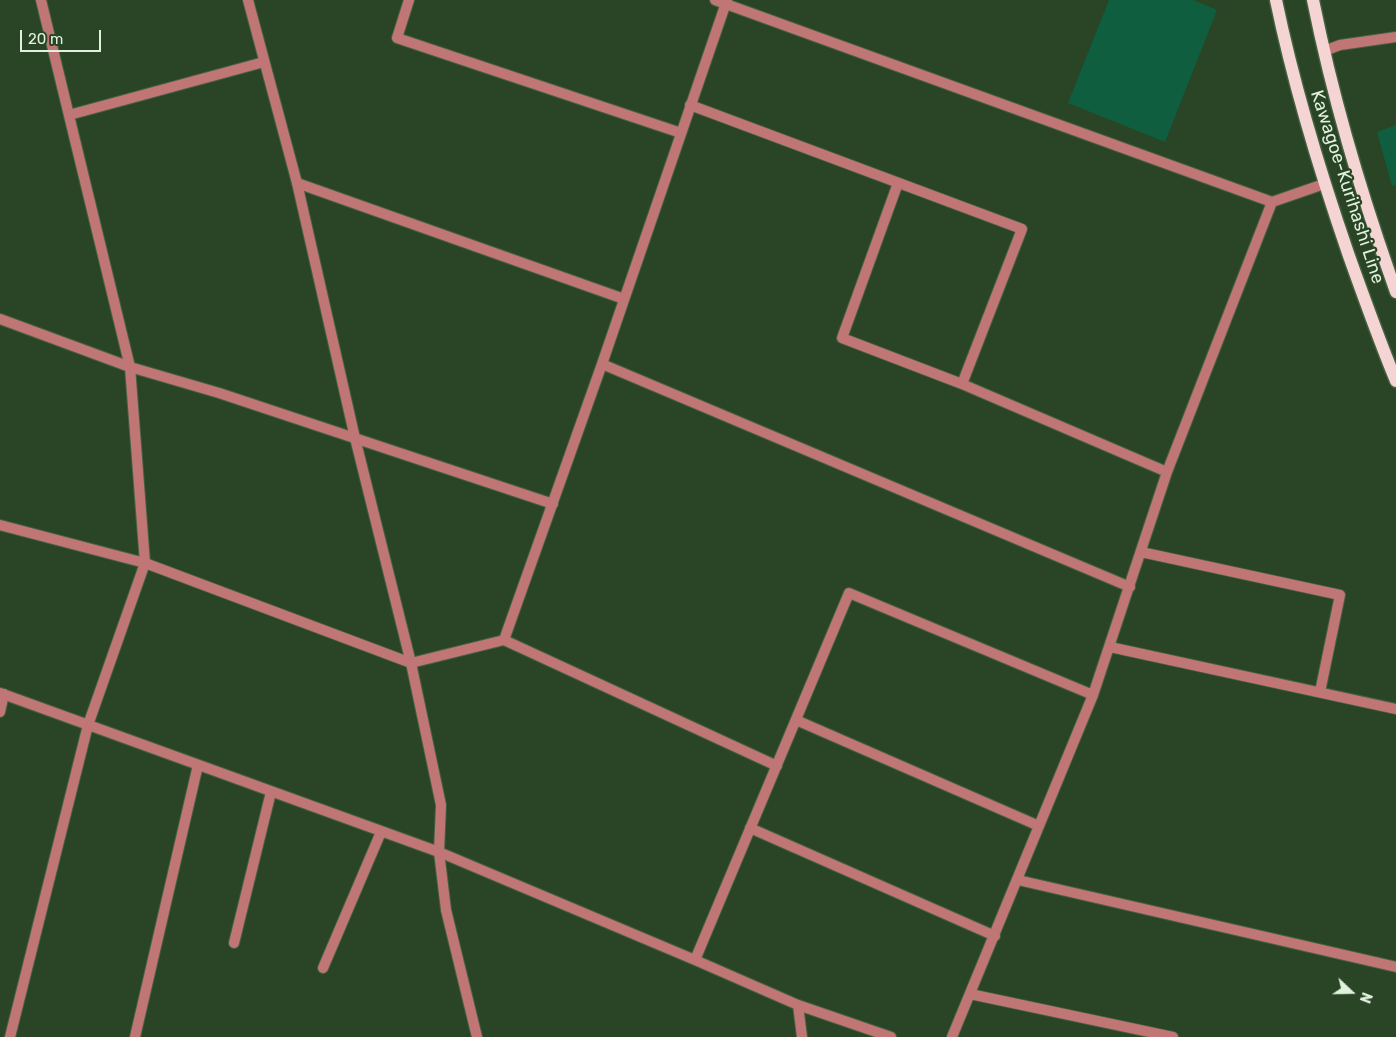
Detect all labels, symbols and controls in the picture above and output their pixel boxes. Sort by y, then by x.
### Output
scale bar [22,20,104,52]
text: 20 m [28,30,63,48]
street label: Kawagoe-Kurihashi Line [1305,88,1389,286]
north arrow [1326,967,1376,1017]
text: N [1356,990,1375,1005]

